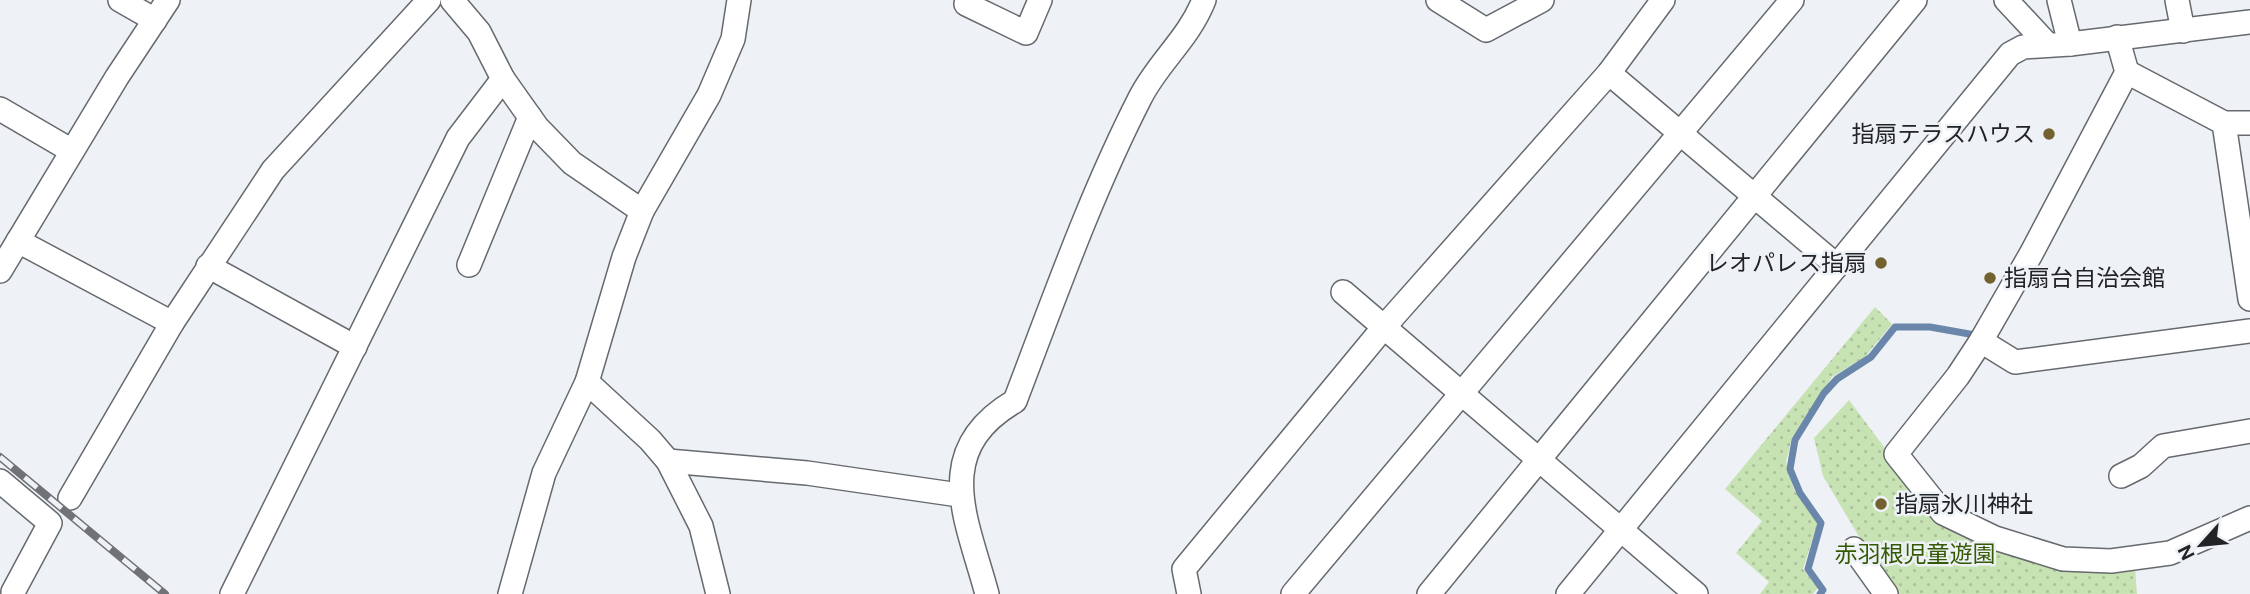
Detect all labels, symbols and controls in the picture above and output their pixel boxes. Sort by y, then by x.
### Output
place label: 指扇テラスハウス [1851,119,2035,149]
marker: 指扇テラスハウス [2041,126,2057,142]
place label: レオパレス指扇 [1706,248,1867,278]
marker: レオパレス指扇 [1873,255,1889,271]
place label: 指扇台自治会館 [2004,263,2165,293]
marker: 指扇台自治会館 [1982,270,1998,286]
place label: 指扇氷川神社 [1895,489,2033,519]
marker: 指扇氷川神社 [1873,496,1889,512]
north arrow [2166,510,2236,580]
park label: 赤羽根児童遊園 [1835,539,1996,569]
text: N [2172,541,2201,564]

